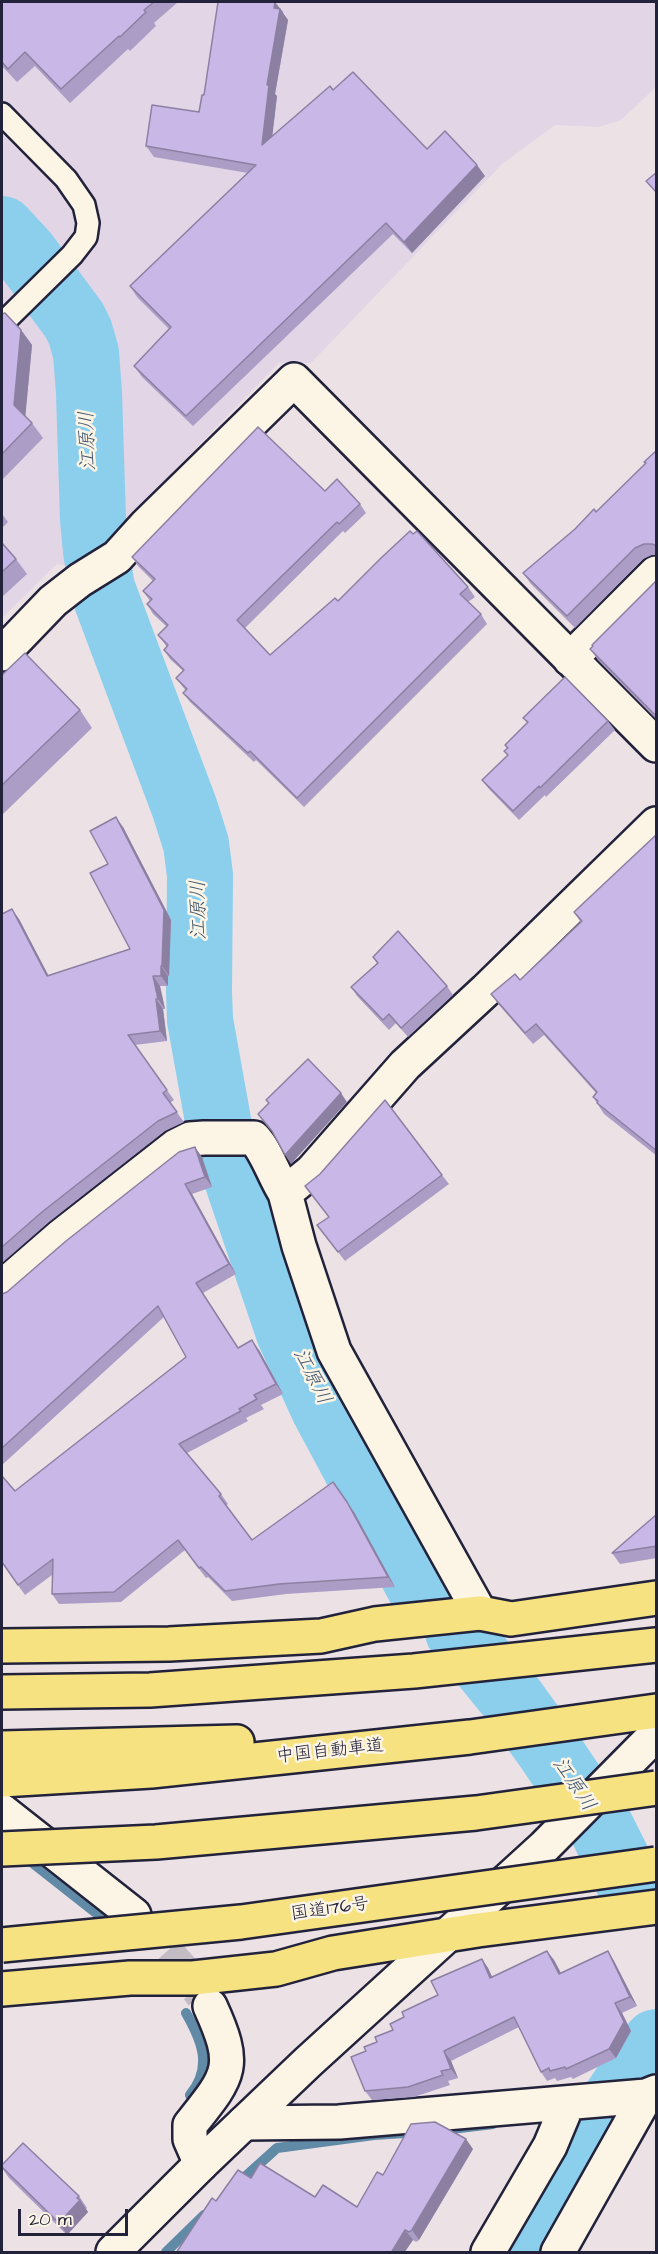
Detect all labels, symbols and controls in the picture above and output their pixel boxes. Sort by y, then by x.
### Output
water label: 江原川 [76,411,102,471]
water label: 江原川 [187,880,213,940]
water label: 江原川 [287,1345,335,1409]
street label: 中国自動車道 [275,1736,385,1768]
water label: 江原川 [546,1753,600,1817]
street label: 国道176号 [290,1894,370,1926]
scale bar [21,2197,130,2235]
text: 20 m [29,2207,72,2232]

